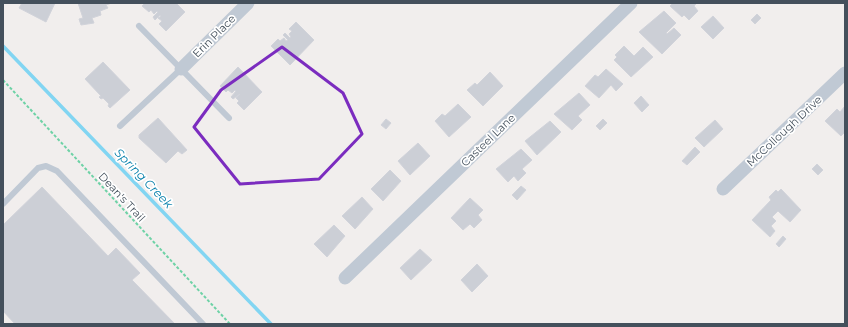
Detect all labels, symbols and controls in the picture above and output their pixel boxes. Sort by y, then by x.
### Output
street label: Erin Place [190,11,239,60]
street label: McCollough Drive [743,92,825,170]
street label: Casteel Lane [458,110,518,169]
water label: Spring Creek [112,145,177,212]
street label: Dean's Trail [96,169,148,225]

